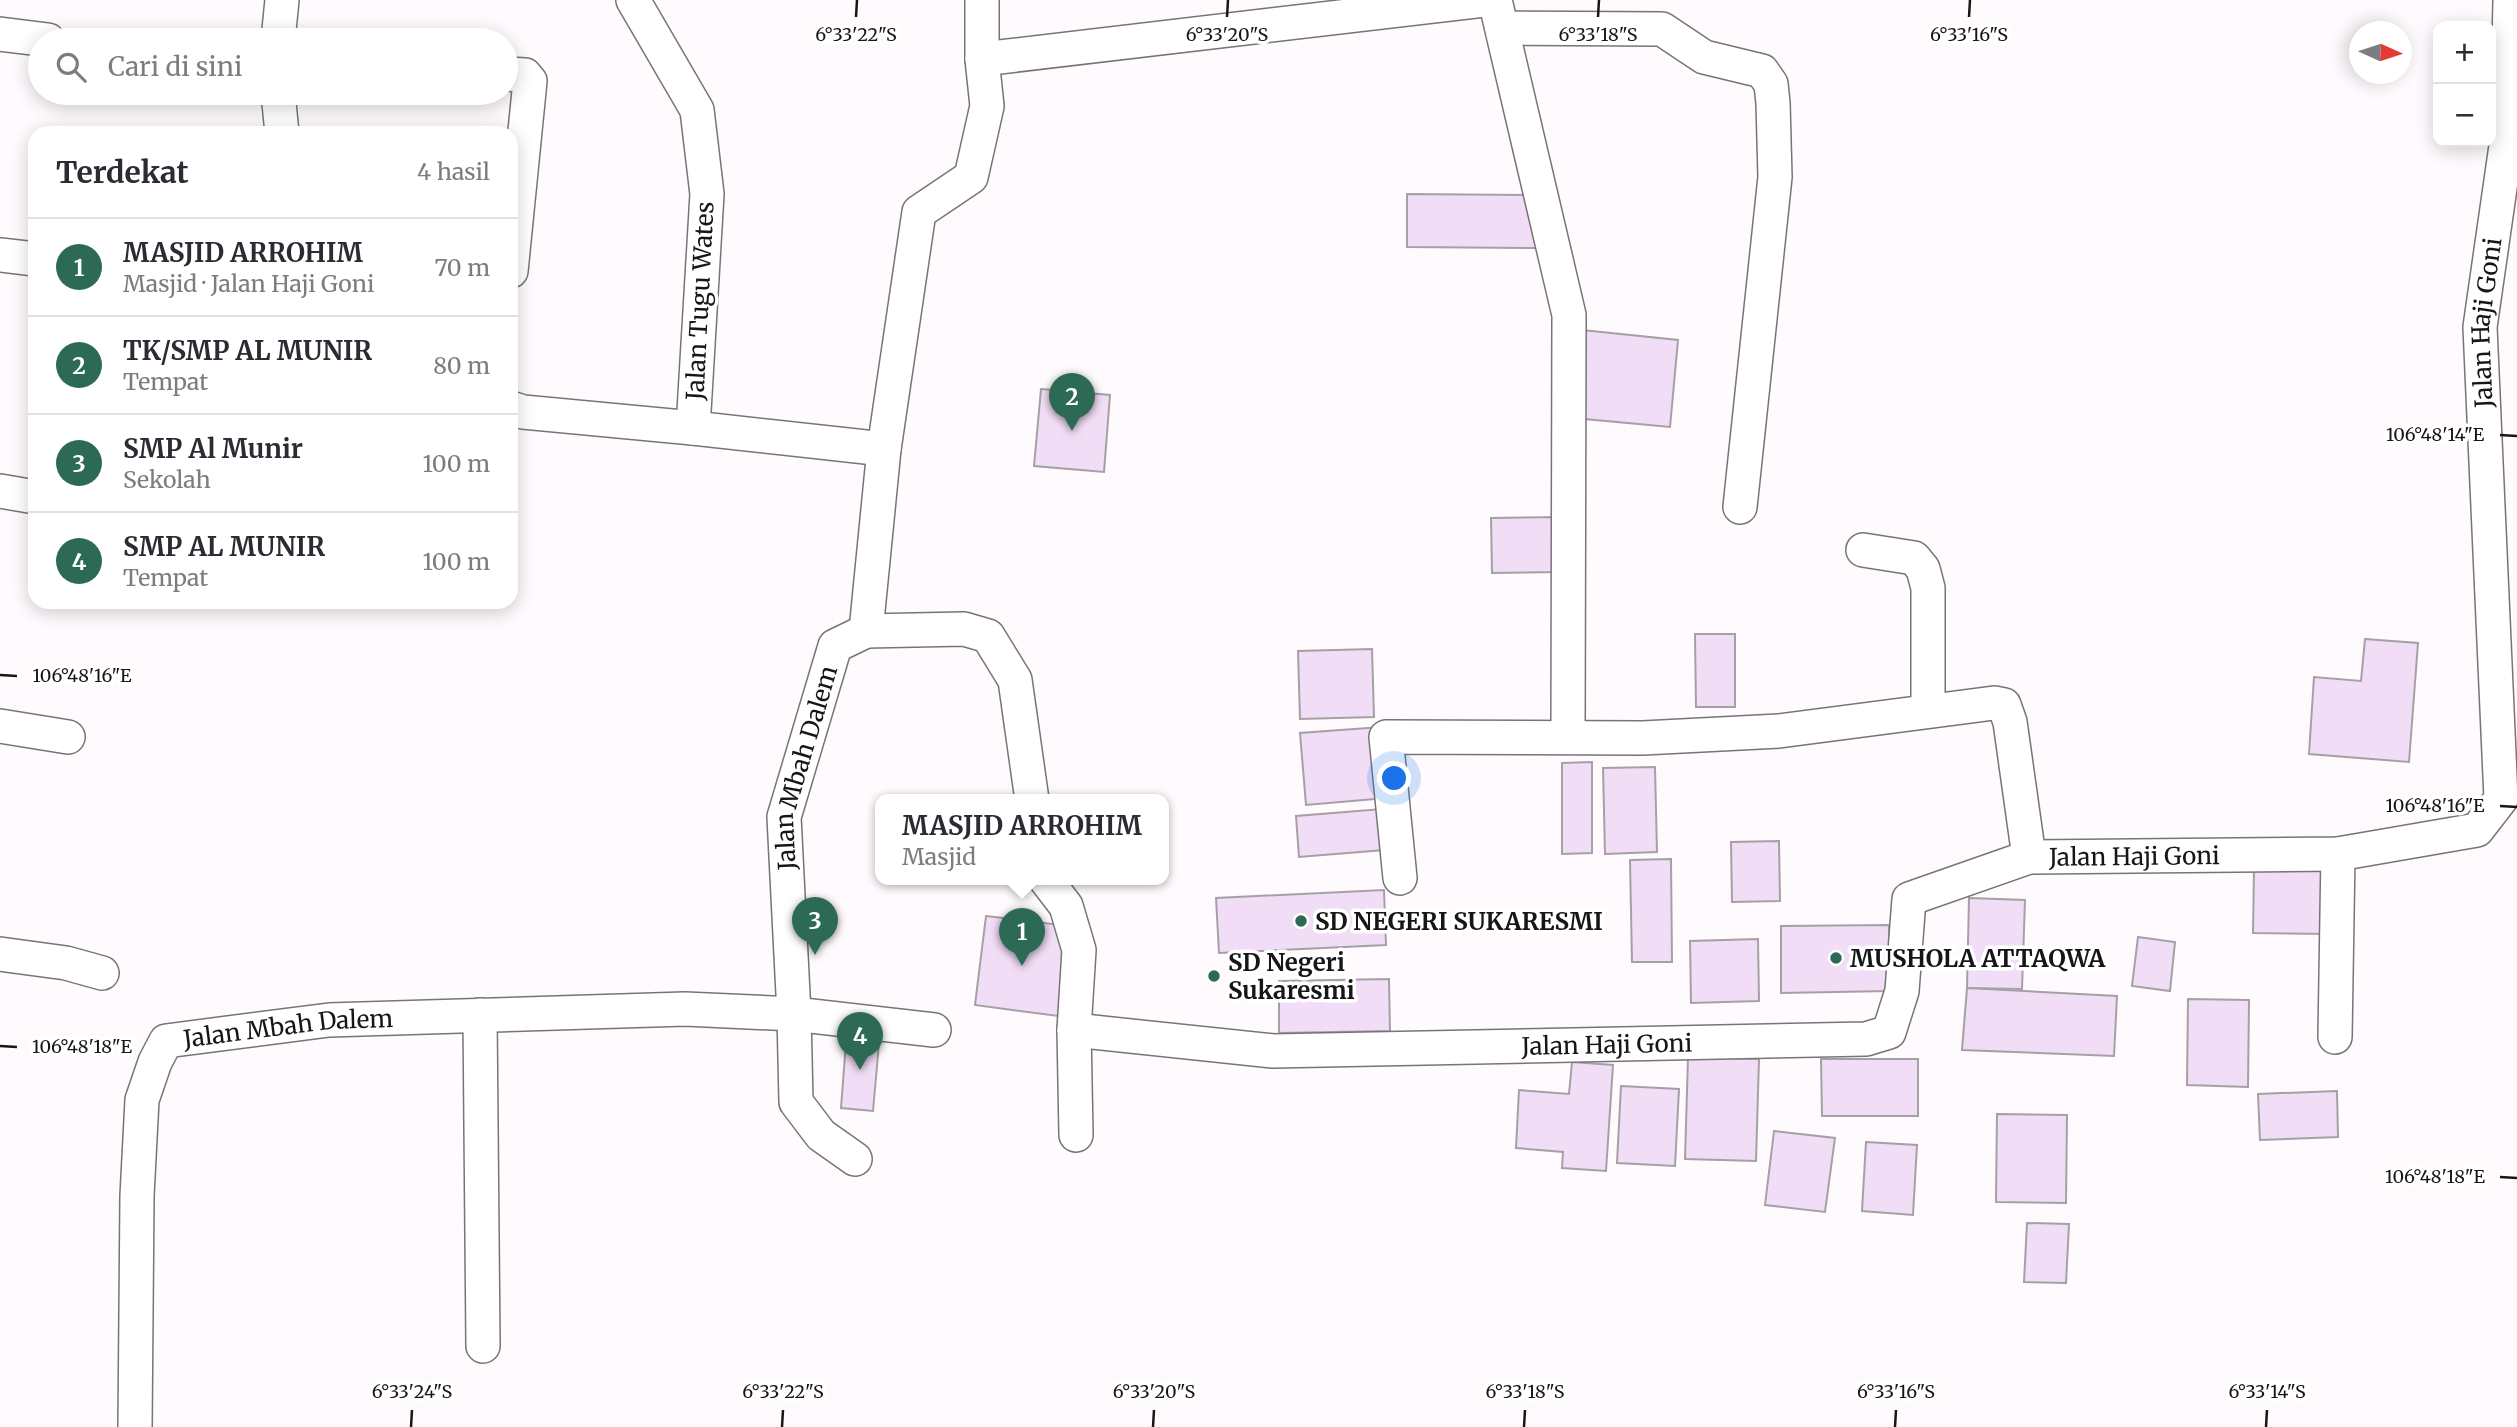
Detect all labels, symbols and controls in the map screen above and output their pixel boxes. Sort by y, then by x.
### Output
north arrow [2349,21,2412,84]
map controls [2433,21,2496,147]
button: + [2433,21,2496,84]
text: 6°33'22"S [815,23,897,46]
text: 6°33'20"S [1186,23,1269,46]
text: 6°33'18"S [1559,23,1638,46]
text: 6°33'16"S [1930,23,2008,46]
search box [28,28,518,105]
icon: search [52,48,90,86]
text: Cari di sini [108,50,242,83]
button: − [2433,84,2496,147]
text: Terdekat [56,153,189,191]
text: 4 hasil [417,157,490,186]
street label: Jalan Tugu Wates [679,201,721,402]
street label: Jalan Haji Goni [2464,235,2508,410]
text: MASJID ARROHIM [123,236,363,269]
text: 1 [74,253,84,282]
text: 70 m [434,253,490,282]
text: Masjid · Jalan Haji Goni [123,269,374,298]
text: TK/SMP AL MUNIR [123,334,372,367]
text: 2 [72,351,86,380]
text: 80 m [433,351,490,380]
text: Tempat [123,367,208,396]
pin: 2 [1049,373,1095,431]
text: 106°48'14"E [2386,423,2485,446]
text: SMP Al Munir [123,432,303,465]
text: 3 [72,449,86,478]
text: 100 m [422,449,490,478]
text: Sekolah [123,465,211,494]
text: SMP AL MUNIR [123,530,325,563]
text: 4 [72,547,86,576]
text: 100 m [422,547,490,576]
text: Tempat [123,563,208,592]
street label: Jalan Mbah Dalem [768,661,844,872]
text: 106°48'16"E [33,664,132,687]
your location [1377,761,1411,795]
popup [875,794,1169,885]
text: 106°48'16"E [2386,794,2485,817]
text: MASJID ARROHIM [902,809,1142,842]
street label: Jalan Haji Goni [2048,840,2220,872]
text: Masjid [902,842,976,871]
pin: 3 [792,897,838,955]
place label: SD NEGERI SUKARESMI [1315,906,1603,937]
pin: 1 [999,908,1045,966]
marker: SD NEGERI SUKARESMI [1293,913,1309,929]
place label: MUSHOLA ATTAQWA [1850,943,2106,974]
place label: SD Negeri Sukaresmi [1228,947,1355,1006]
marker: MUSHOLA ATTAQWA [1828,950,1844,966]
marker: SD Negeri Sukaresmi [1206,968,1222,984]
street label: Jalan Mbah Dalem [180,1003,394,1054]
pin: 4 [837,1012,883,1070]
street label: Jalan Haji Goni [1520,1027,1693,1061]
text: 106°48'18"E [32,1035,133,1058]
text: 106°48'18"E [2385,1165,2486,1188]
text: 6°33'24"S [372,1380,452,1403]
text: 6°33'22"S [742,1380,824,1403]
text: 6°33'20"S [1113,1380,1196,1403]
text: 6°33'18"S [1486,1380,1565,1403]
text: 6°33'16"S [1857,1380,1935,1403]
text: 6°33'14"S [2228,1380,2306,1403]

